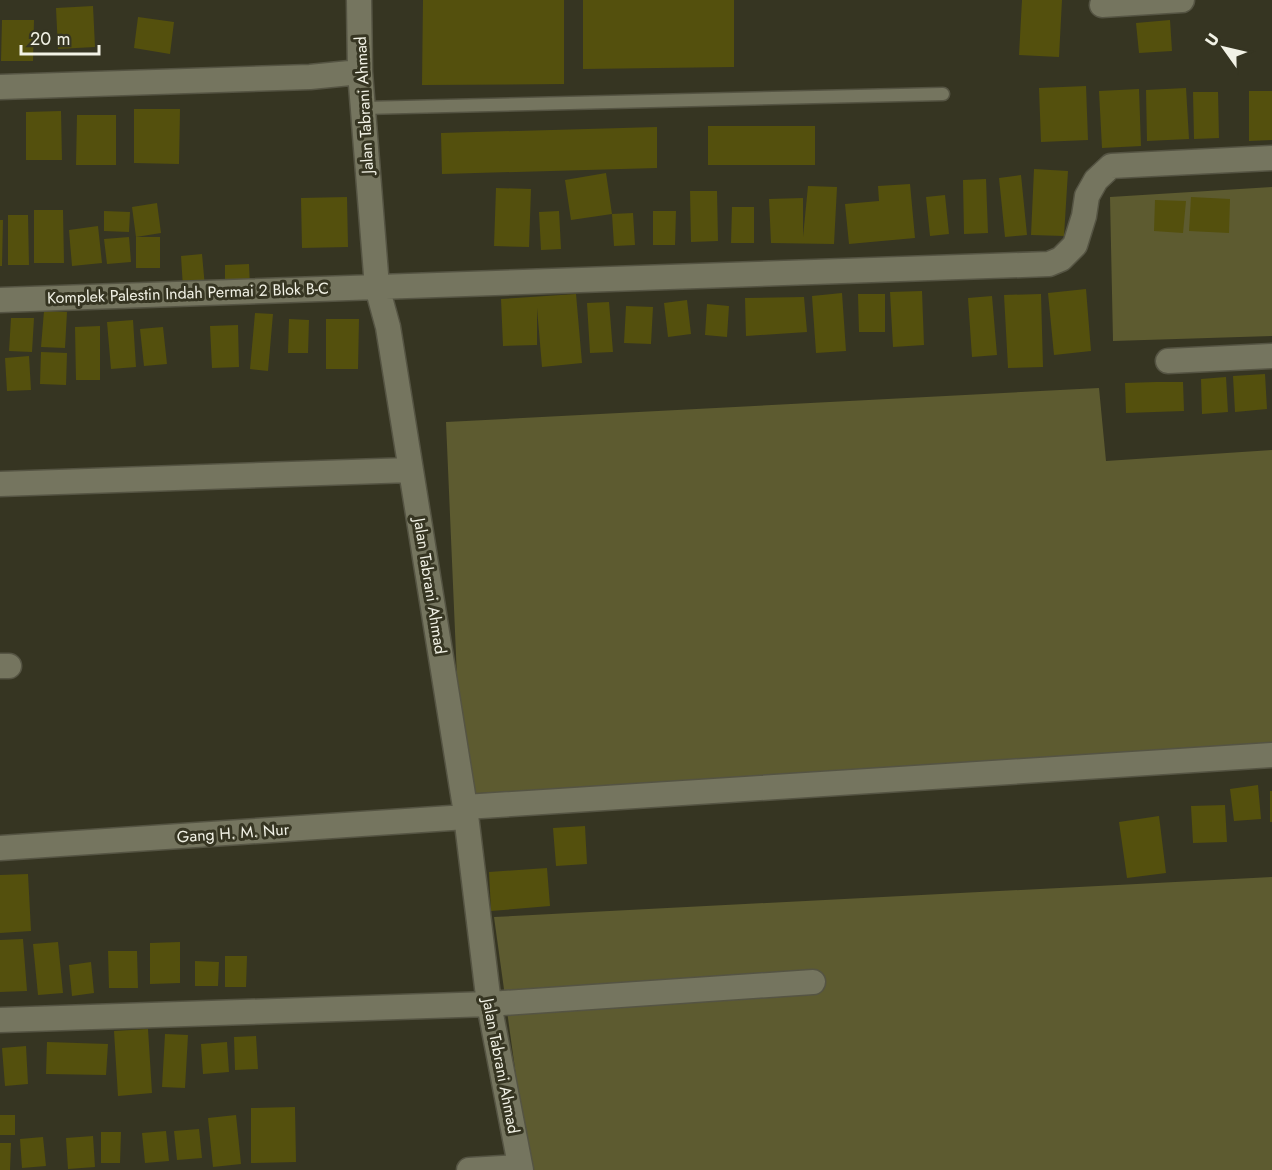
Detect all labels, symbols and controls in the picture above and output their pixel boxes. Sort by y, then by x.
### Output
scale bar [21,18,99,56]
north arrow [1194,18,1254,78]
text: 20 m [30,26,70,52]
text: U [1199,29,1225,51]
street label: Jalan Tabrani Ahmad [349,36,379,176]
street label: Komplek Palestin Indah Permai 2 Blok B-C [47,277,329,309]
street label: Jalan Tabrani Ahmad [408,514,452,656]
street label: Gang H. M. Nur [176,818,290,848]
street label: Jalan Tabrani Ahmad [476,994,525,1136]

